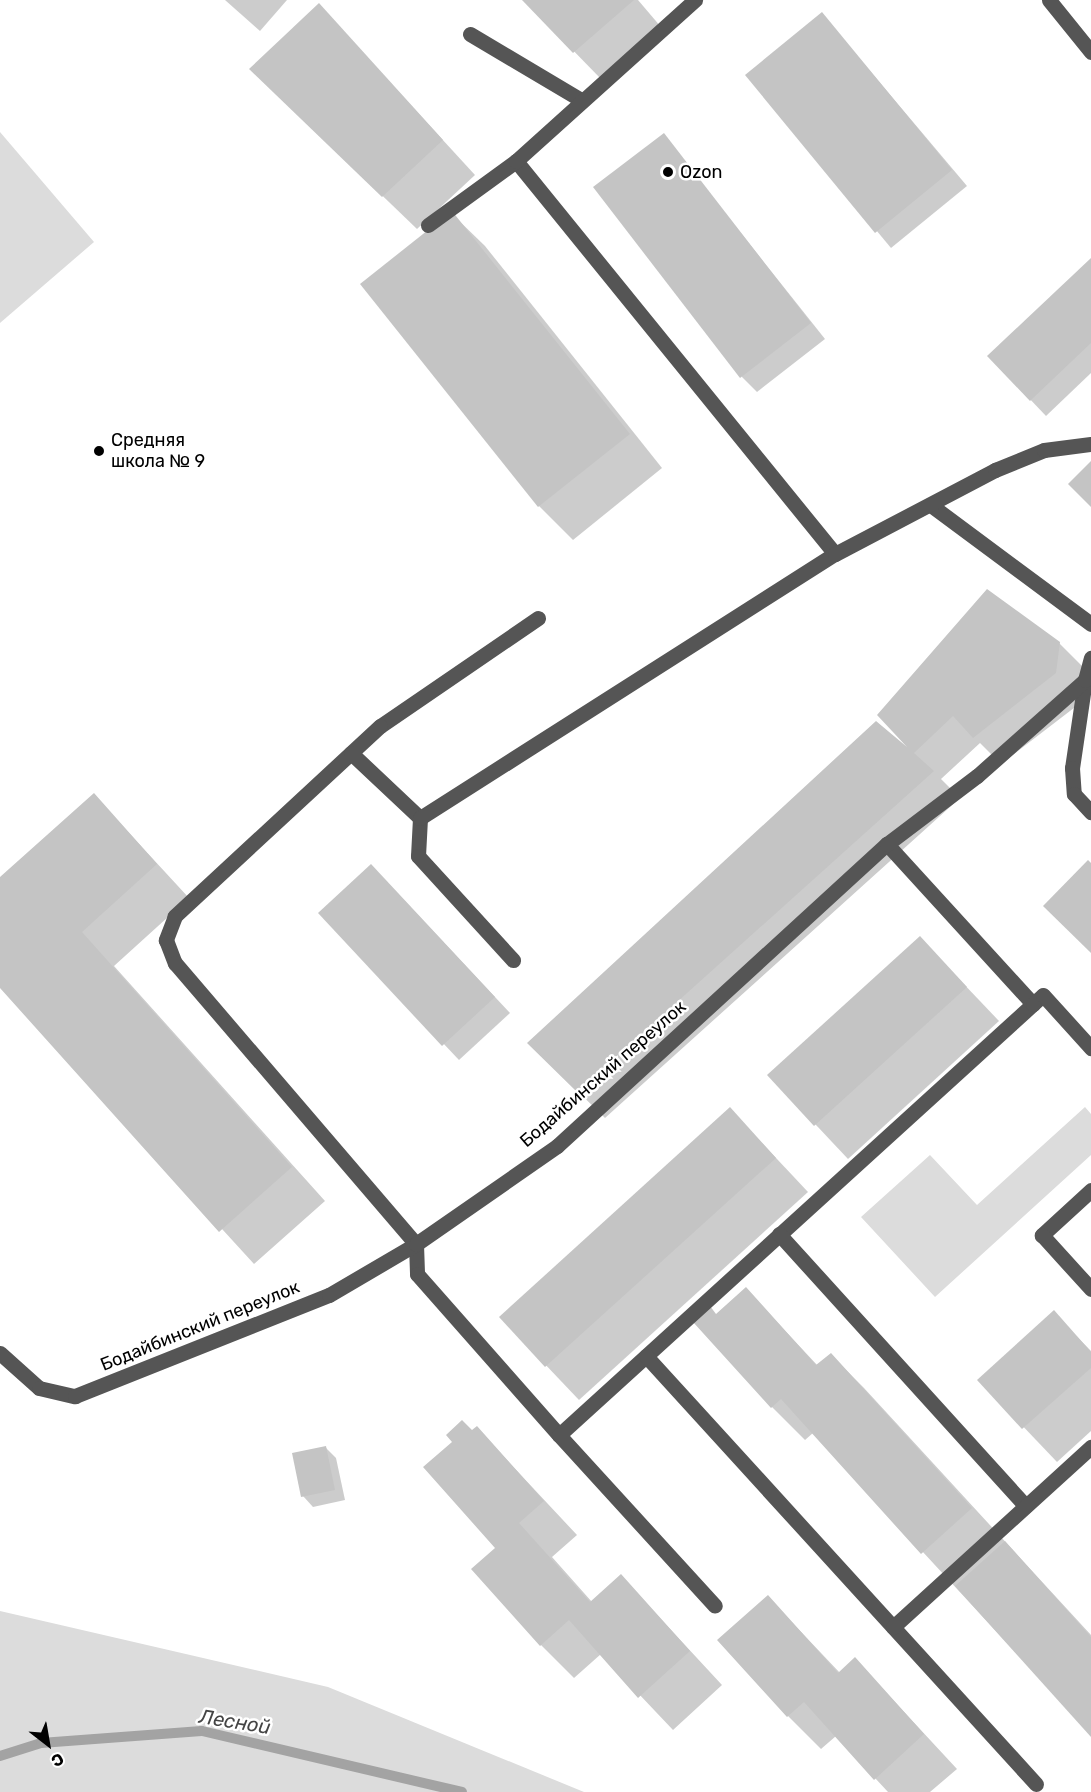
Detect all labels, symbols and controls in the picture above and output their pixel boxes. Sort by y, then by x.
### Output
place label: Ozon [680,161,722,183]
marker: Ozon [661,165,675,179]
place label: Средняя школа № 9 [111,430,205,472]
marker: Средняя школа № 9 [92,444,106,458]
street label: Бодайбинский переулок [516,996,690,1152]
street label: Бодайбинский переулок [97,1276,303,1376]
water label: Лесной [198,1705,272,1739]
north arrow [18,1714,78,1774]
text: С [48,1749,67,1771]

